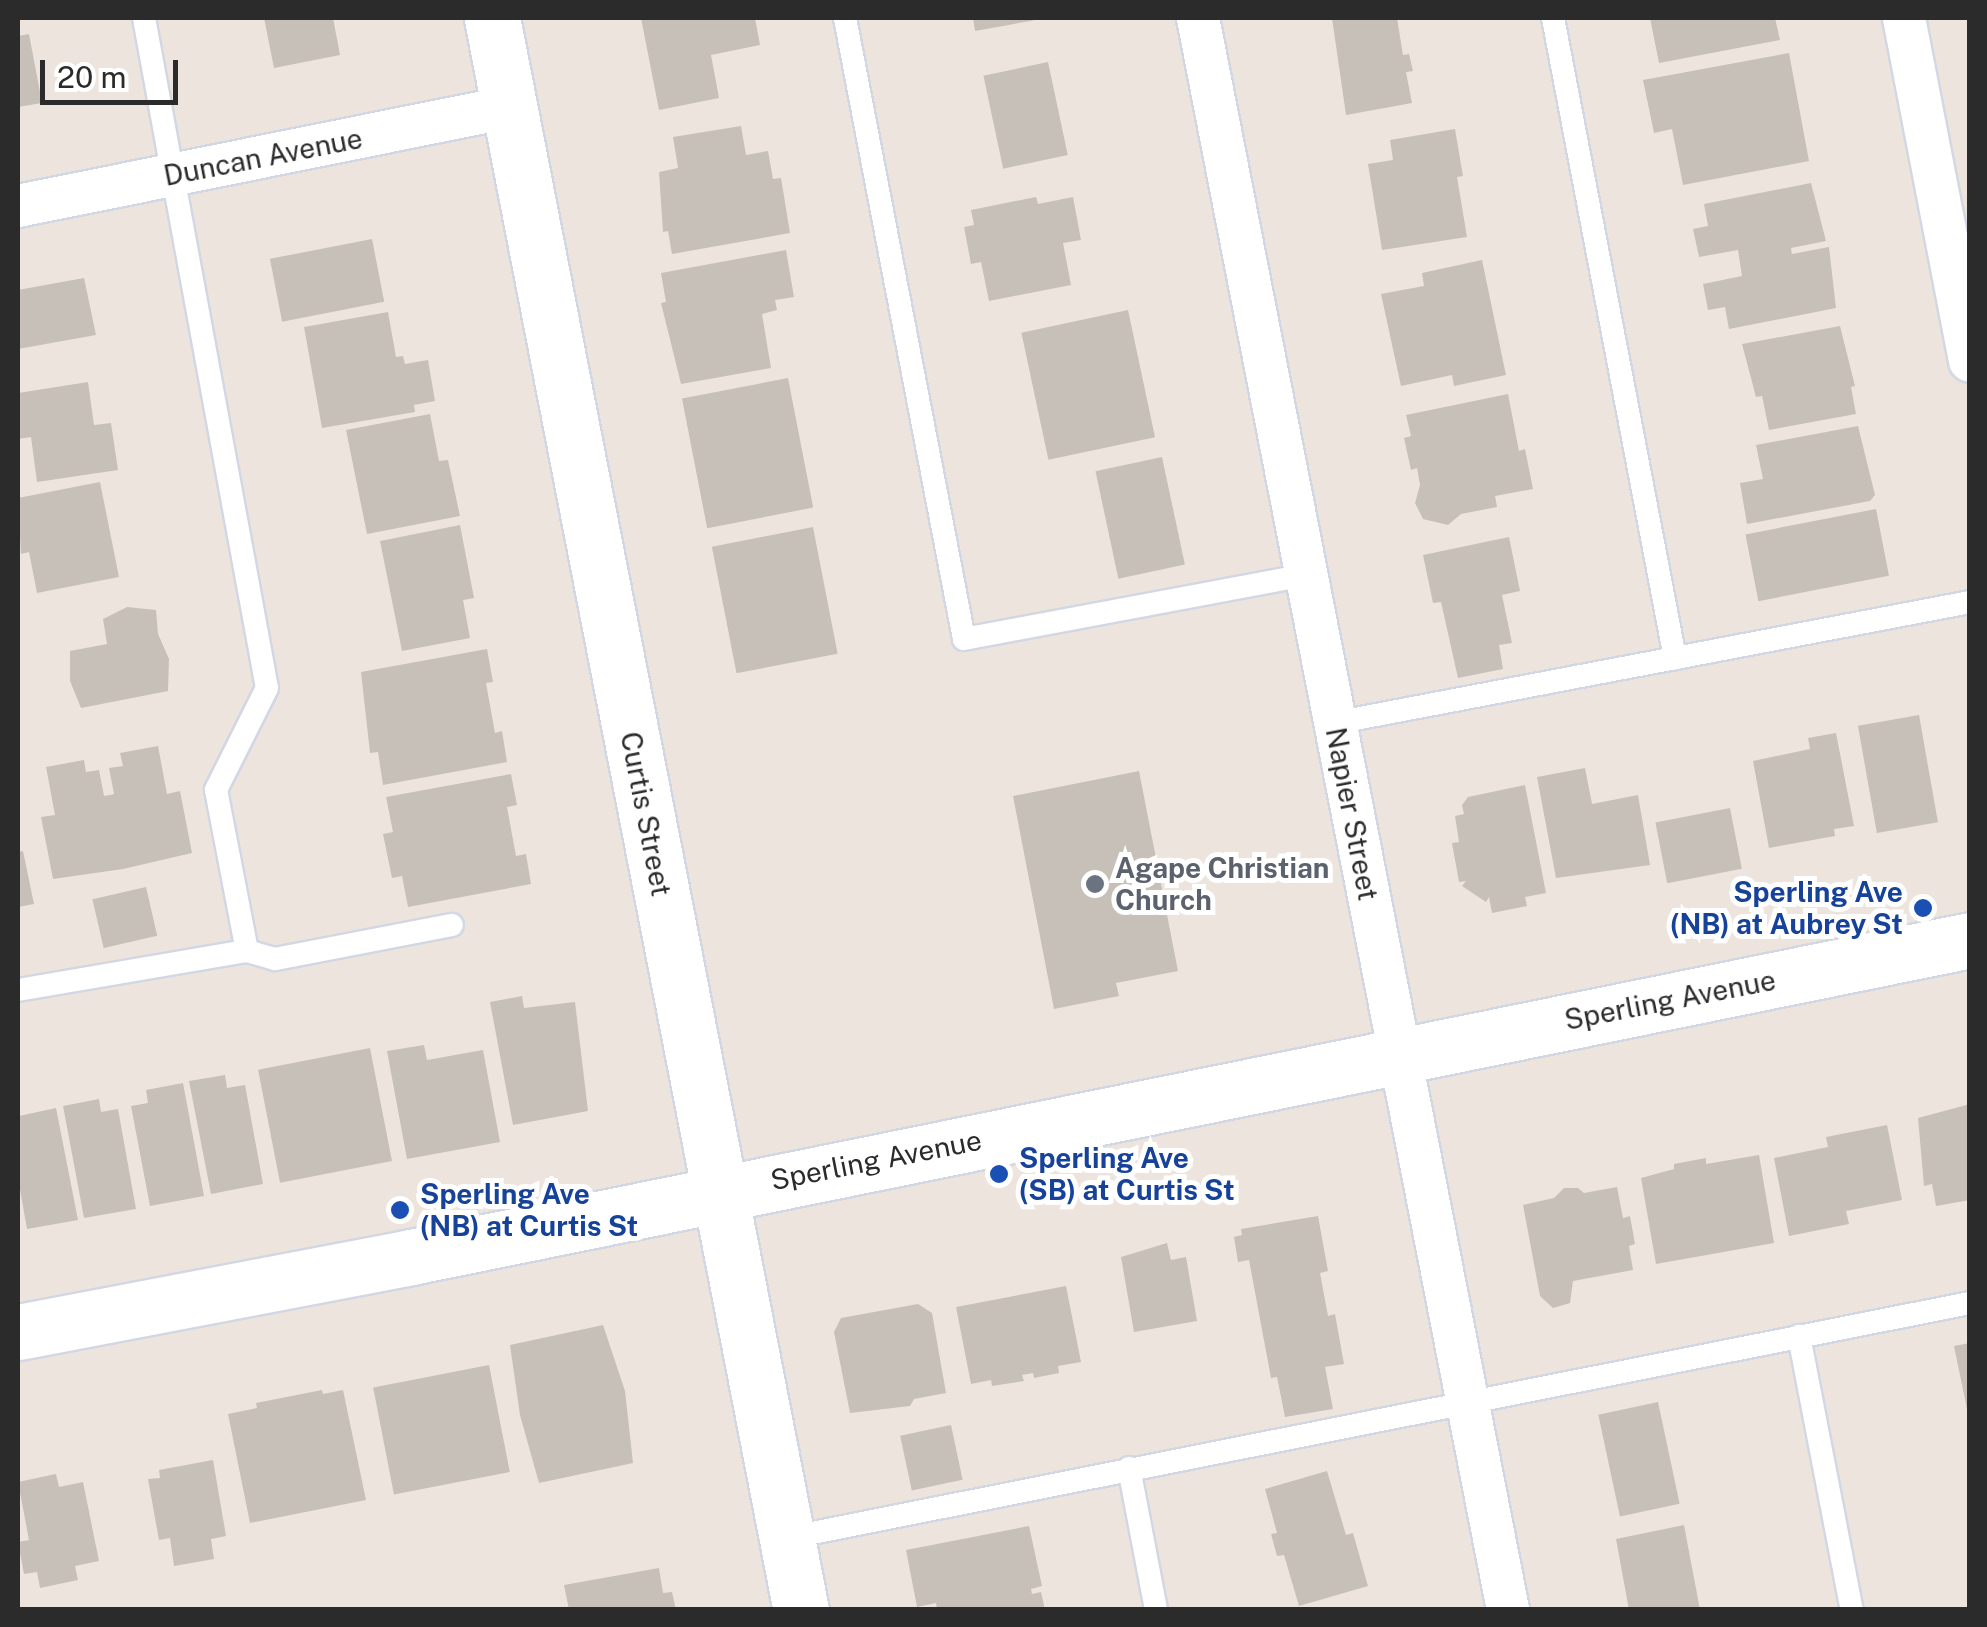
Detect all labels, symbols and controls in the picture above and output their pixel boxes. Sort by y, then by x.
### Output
scale bar [45,40,182,102]
text: 20 m [57,59,126,95]
street label: Duncan Avenue [161,121,365,193]
street label: Napier Street [1319,725,1385,903]
street label: Curtis Street [614,729,678,899]
place label: Agape Christian Church [1115,851,1329,917]
marker: Agape Christian Church [1084,873,1106,895]
place label: Sperling Ave (NB) at Aubrey St [1670,875,1903,941]
marker: Sperling Ave (NB) at Aubrey St [1912,897,1934,919]
street label: Sperling Avenue [1562,963,1778,1037]
street label: Sperling Avenue [768,1123,984,1197]
place label: Sperling Ave (SB) at Curtis St [1019,1141,1235,1207]
marker: Sperling Ave (SB) at Curtis St [988,1163,1010,1185]
place label: Sperling Ave (NB) at Curtis St [420,1177,638,1243]
marker: Sperling Ave (NB) at Curtis St [389,1199,411,1221]

